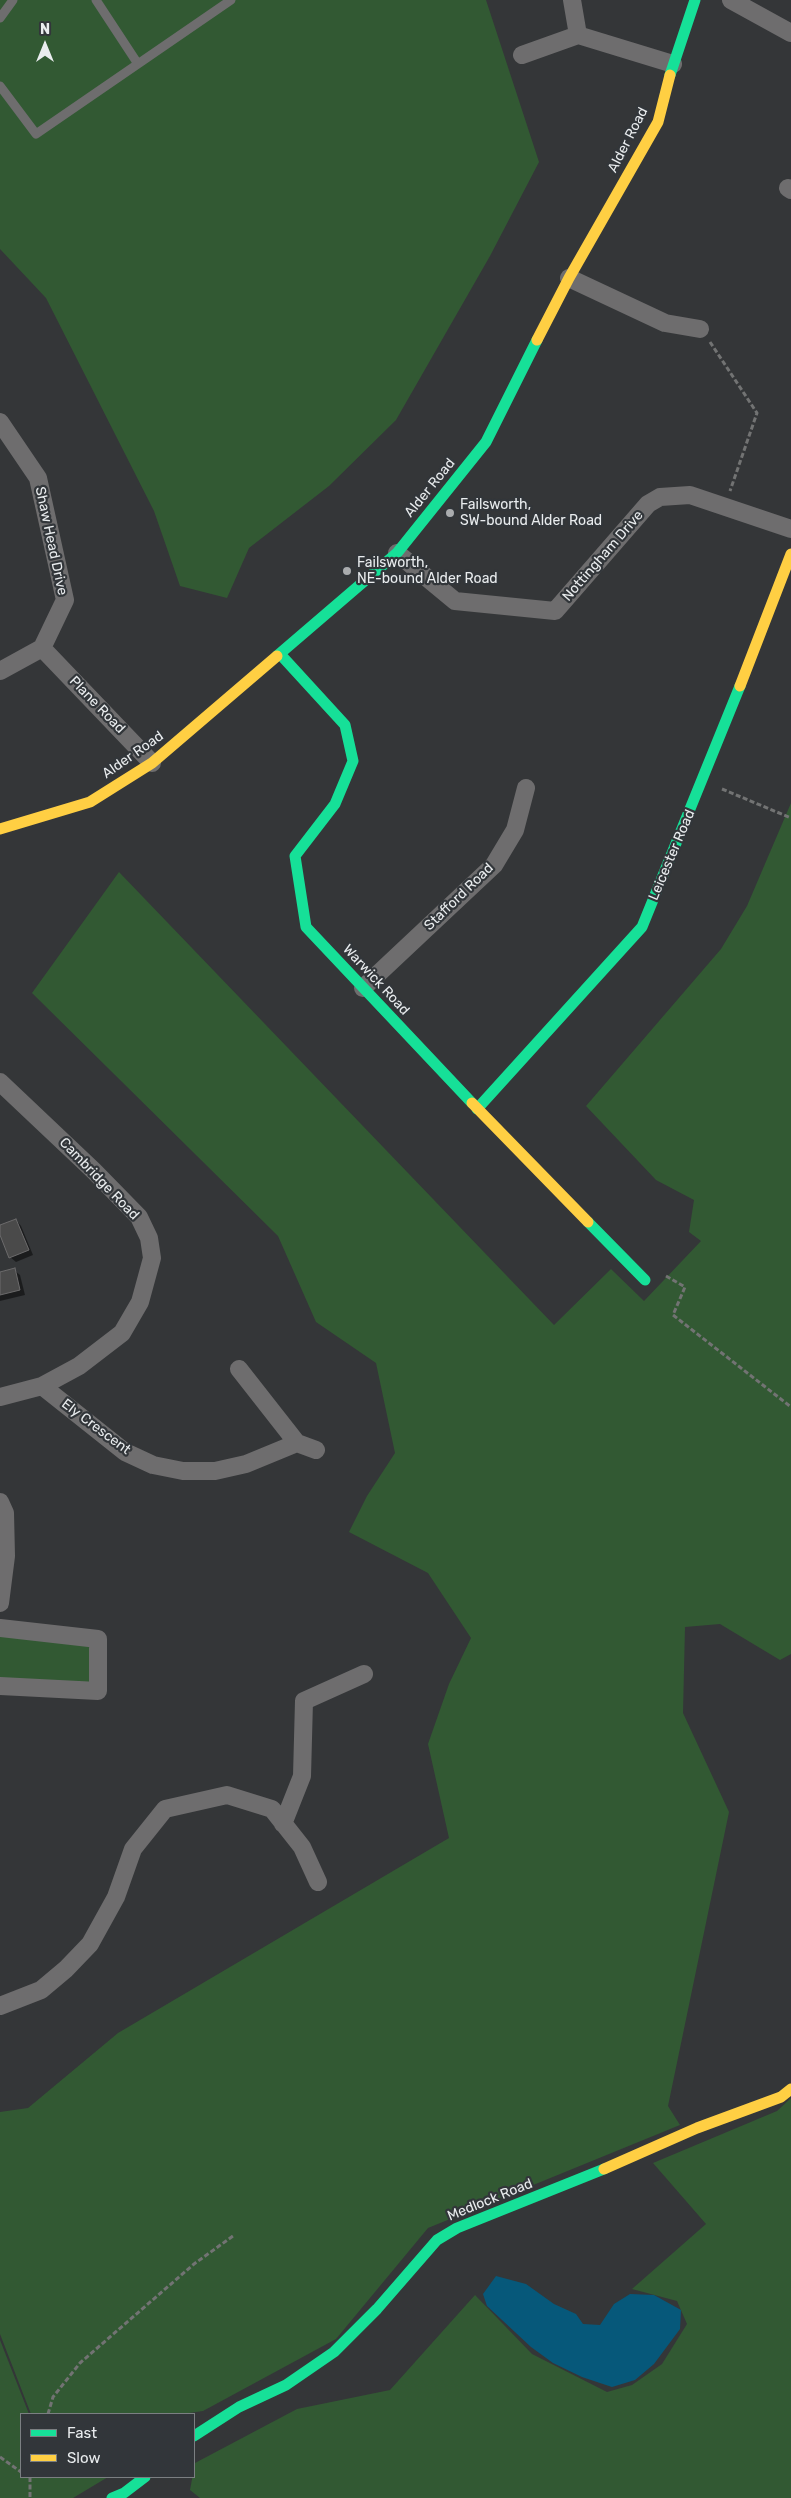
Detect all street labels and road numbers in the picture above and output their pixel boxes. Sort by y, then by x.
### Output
street label: Alder Road [604,105,652,175]
street label: Alder Road [401,455,459,521]
street label: Shaw Head Drive [31,485,71,597]
street label: Nottingham Drive [559,507,647,605]
street label: Plane Road [66,673,128,737]
street label: Alder Road [99,728,167,782]
street label: Leicester Road [645,807,699,903]
street label: Stafford Road [421,860,497,934]
street label: Warwick Road [339,941,413,1019]
street label: Cambridge Road [56,1134,142,1224]
street label: Ely Crescent [58,1396,134,1458]
street label: Medlock Road [445,2175,535,2225]

